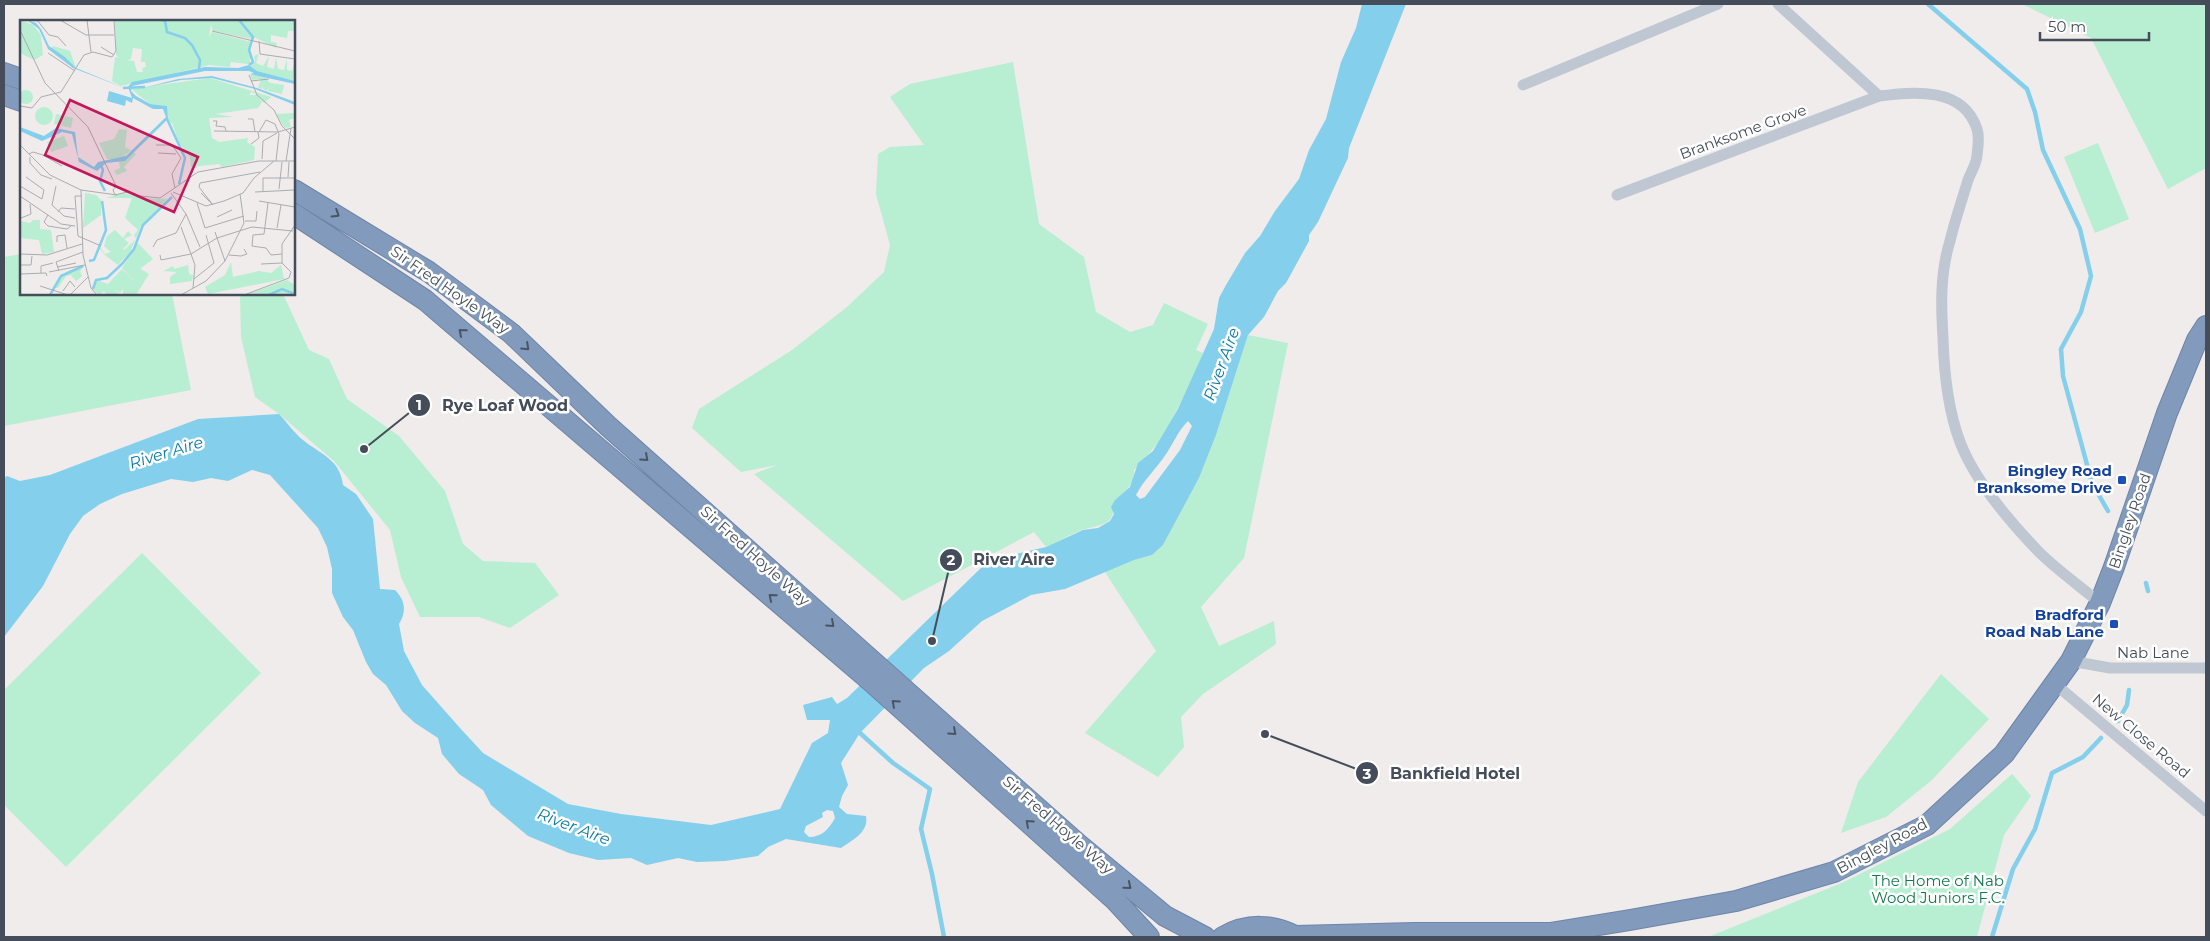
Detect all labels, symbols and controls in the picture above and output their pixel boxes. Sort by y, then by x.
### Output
scale bar [2040,10,2149,42]
text: 50 m [2048,17,2086,36]
inset map [20,20,295,295]
street label: Branksome Grove [1677,100,1809,163]
one-way arrow [331,207,340,217]
street label: Sir Fred Hoyle Way [387,241,514,338]
water label: River Aire [1200,325,1243,403]
one-way arrow [458,328,467,337]
one-way arrow [520,341,529,350]
callout: Rye Loaf Wood [407,390,578,421]
text: 1 [416,395,422,414]
text: Rye Loaf Wood [442,396,568,415]
water label: River Aire [127,432,205,473]
one-way arrow [639,452,648,461]
place label: Bingley Road Branksome Drive [1977,461,2112,497]
street label: Bingley Road [2104,470,2155,571]
marker: Bingley Road Branksome Drive [2116,474,2128,486]
street label: Sir Fred Hoyle Way [697,502,815,610]
callout: River Aire [938,544,1065,575]
text: 2 [947,550,956,569]
text: River Aire [973,550,1055,569]
one-way arrow [769,594,778,602]
place label: Bradford Road Nab Lane [1985,605,2104,641]
one-way arrow [826,618,835,627]
marker: Bradford Road Nab Lane [2108,618,2120,630]
street label: Nab Lane [2117,643,2189,662]
street label: New Close Road [2089,689,2194,782]
one-way arrow [892,700,901,709]
one-way arrow [947,727,956,736]
callout: Bankfield Hotel [1355,758,1530,789]
text: 3 [1362,764,1372,783]
text: Bankfield Hotel [1390,764,1520,783]
street label: Sir Fred Hoyle Way [999,771,1118,878]
water label: River Aire [535,804,613,849]
street label: Bingley Road [1833,814,1930,877]
one-way arrow [1025,820,1034,829]
park label: The Home of Nab Wood Juniors F.C. [1871,871,2005,907]
one-way arrow [1123,881,1132,890]

